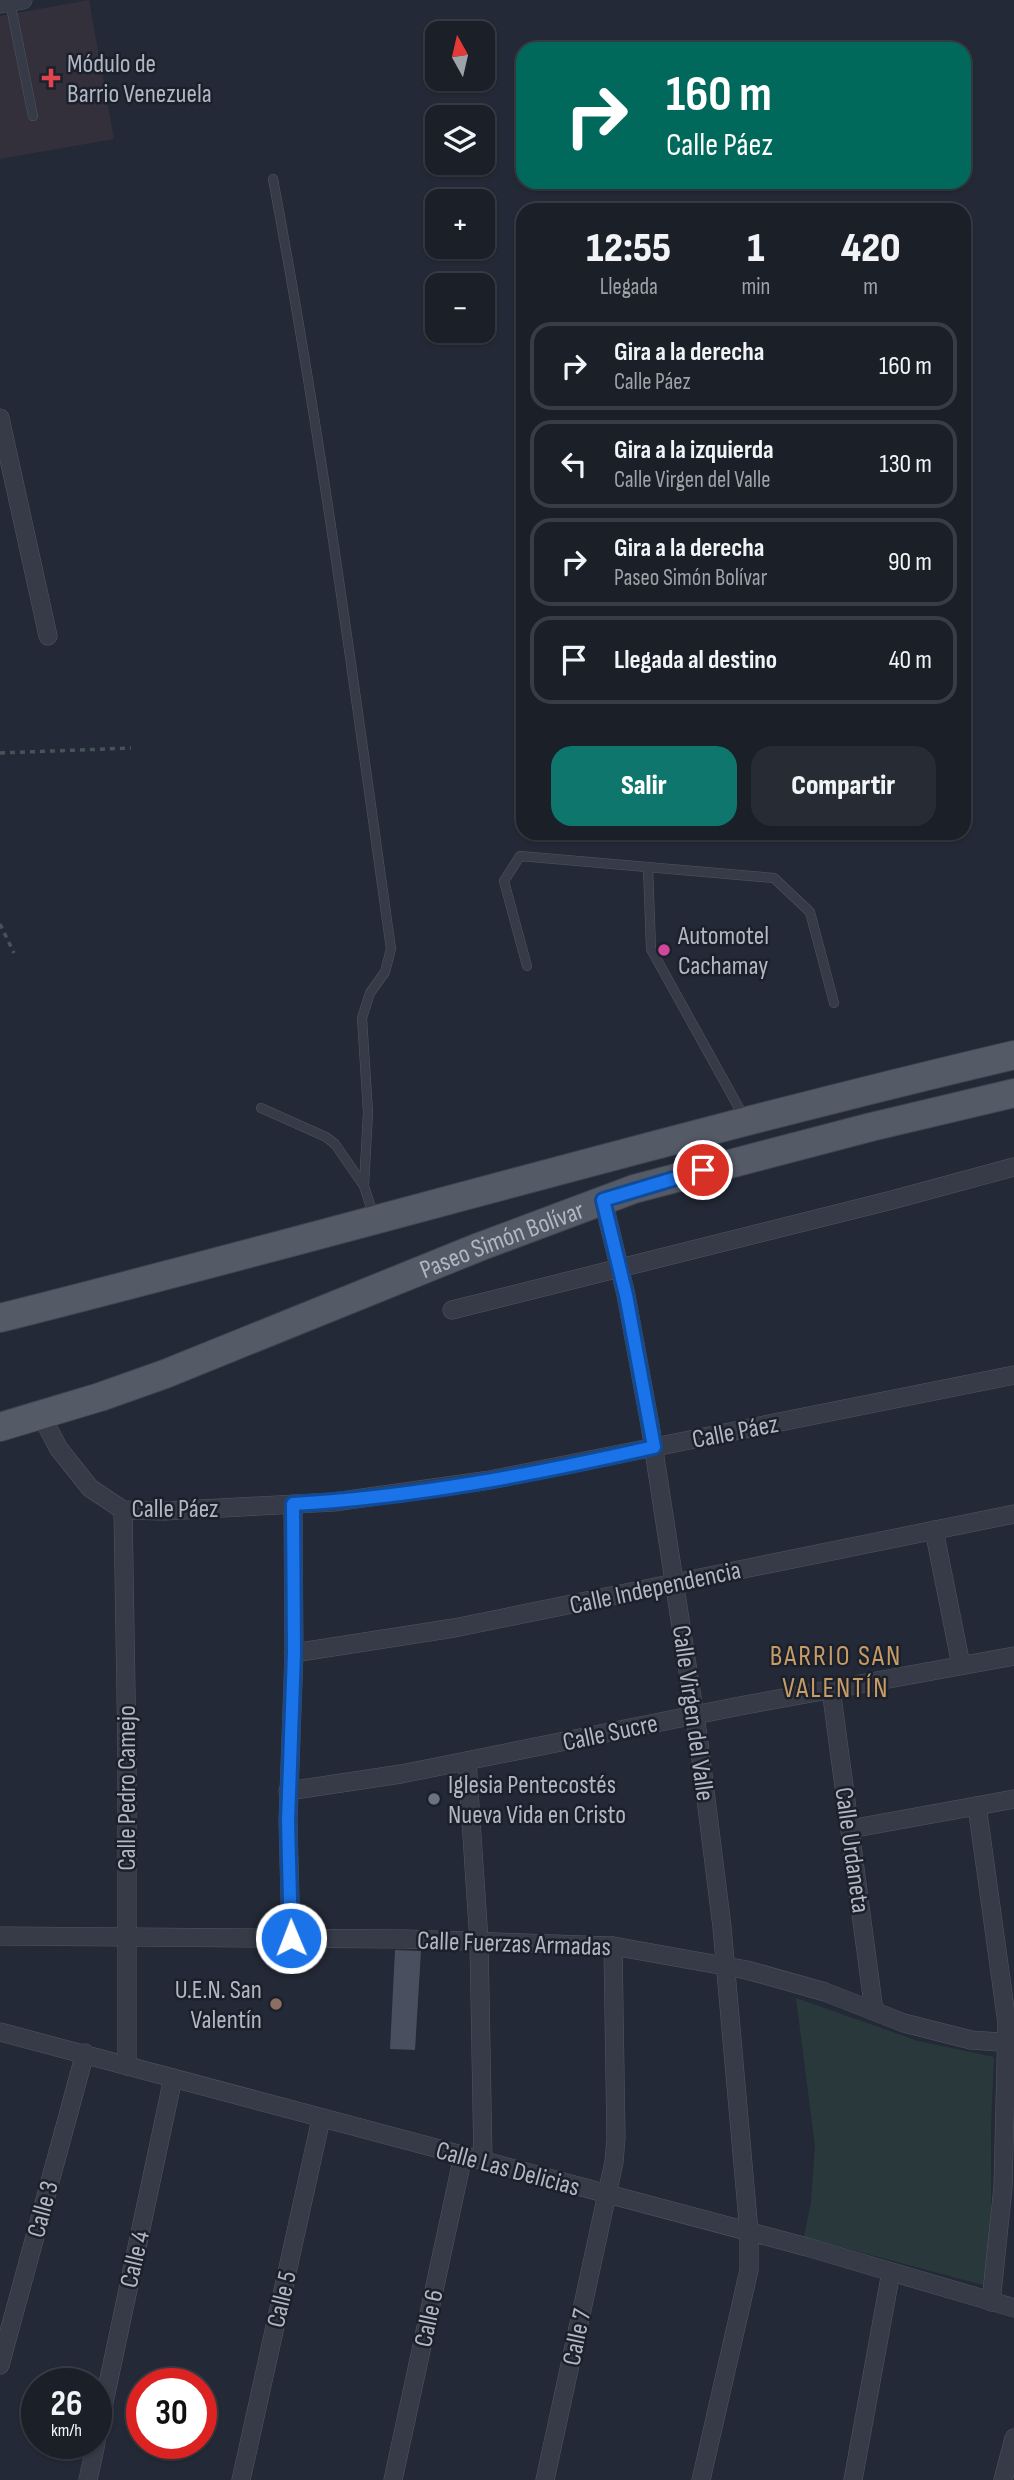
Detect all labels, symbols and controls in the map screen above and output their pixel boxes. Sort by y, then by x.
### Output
north arrow [425,21,495,91]
map controls [425,21,495,343]
place label: Módulo de Barrio Venezuela [67,49,212,110]
text: 160 m [666,66,772,125]
marker: Módulo de Barrio Venezuela [41,68,61,88]
icon: right [551,70,642,161]
button: layers [425,105,495,175]
text: Calle Páez [666,126,773,165]
button: + [425,189,495,259]
text: 12:55 [586,223,671,274]
text: 1 [747,223,765,274]
text: 420 [841,223,901,274]
button: − [425,273,495,343]
text: Llegada [600,273,658,301]
text: min [741,273,770,301]
text: m [863,273,878,301]
text: Gira a la derecha [614,337,764,368]
icon: right [555,347,593,385]
text: 160 m [879,351,932,382]
text: Calle Páez [614,368,691,396]
text: Gira a la izquierda [614,435,774,466]
icon: left [555,445,593,483]
text: 130 m [880,449,932,480]
text: Calle Virgen del Valle [614,466,771,494]
text: Gira a la derecha [614,533,764,564]
icon: right [555,543,593,581]
text: 90 m [888,547,932,578]
text: Paseo Simón Bolívar [614,564,767,592]
icon: arrive [555,641,593,679]
text: Llegada al destino [614,645,777,676]
text: 40 m [889,645,932,676]
button: Salir [551,746,737,826]
button: Compartir [751,746,936,826]
place label: Automotel Cachamay [677,921,769,982]
marker: Automotel Cachamay [656,942,672,958]
pin [673,1140,733,1200]
icon: arrive [684,1151,722,1189]
street label: Paseo Simón Bolívar [416,1195,589,1286]
street label: Calle Páez [690,1409,781,1456]
street label: Calle Páez [132,1494,218,1525]
street label: Calle Independencia [567,1555,744,1622]
street label: Calle Virgen del Valle [665,1623,720,1803]
district label: BARRIO SAN VALENTÍN [770,1640,902,1705]
street label: Calle Pedro Camejo [112,1705,143,1871]
street label: Calle Sucre [560,1708,661,1759]
place label: Iglesia Pentecostés Nueva Vida en Cristo [448,1770,626,1831]
street label: Calle Urdaneta [827,1785,876,1915]
marker: Iglesia Pentecostés Nueva Vida en Cristo [426,1791,442,1807]
position arrow [254,1901,328,1975]
street label: Calle Fuerzas Armadas [417,1926,611,1963]
place label: U.E.N. San Valentín [175,1975,262,2036]
marker: U.E.N. San Valentín [268,1996,284,2012]
street label: Calle Las Delicias [432,2135,583,2204]
street label: Calle 3 [21,2178,66,2241]
street label: Calle 4 [114,2228,157,2291]
street label: Calle 5 [261,2268,304,2331]
street label: Calle 6 [408,2287,451,2350]
street label: Calle 7 [556,2306,599,2368]
speed limit sign: 30 [126,2368,217,2459]
text: 26 [51,2383,82,2426]
text: km/h [51,2420,82,2441]

